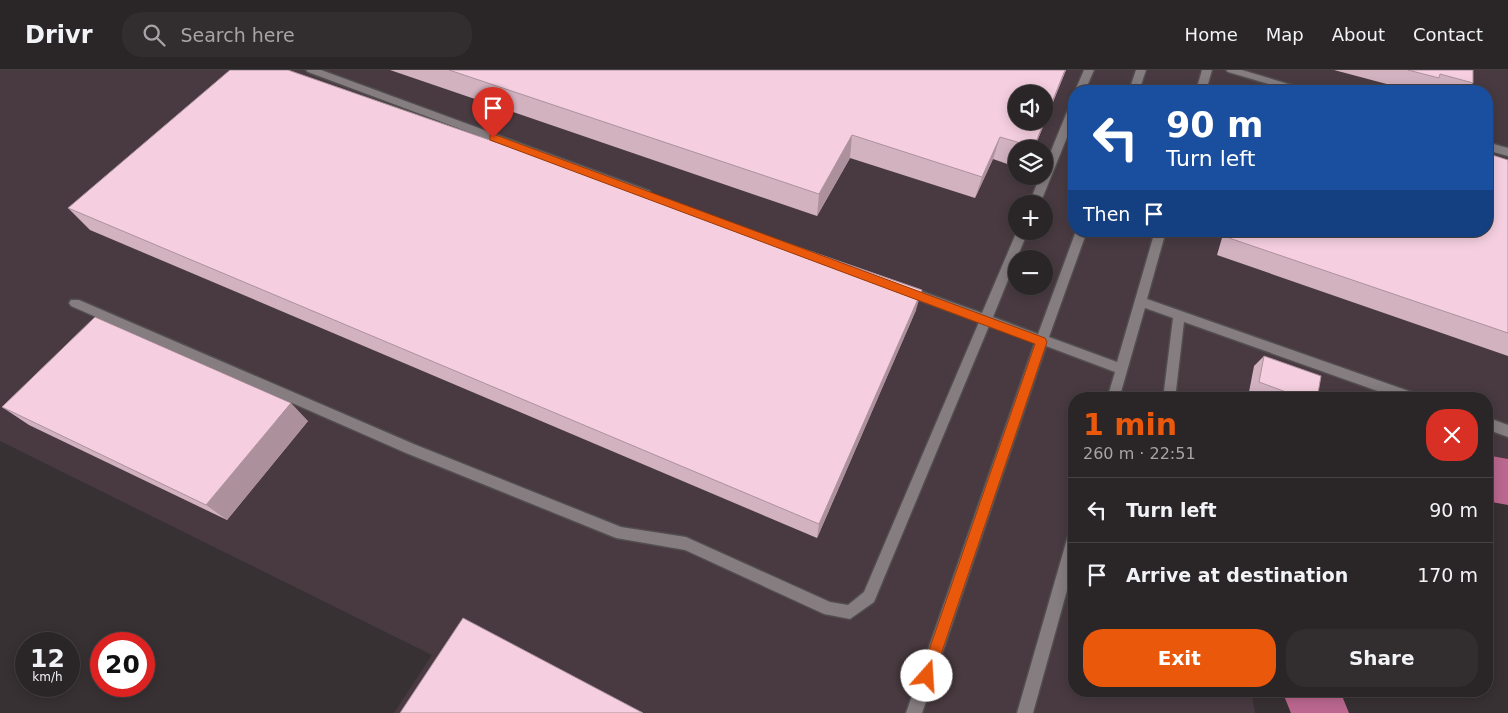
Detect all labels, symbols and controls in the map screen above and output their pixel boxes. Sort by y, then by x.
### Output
search box [122,12,472,57]
text: Drivr [25,21,92,49]
icon: search [140,21,168,49]
text: Search here [180,24,295,46]
text: Home [1185,24,1238,45]
text: Map [1266,24,1304,45]
text: About [1332,24,1385,45]
text: Contact [1413,24,1483,45]
map controls [1008,85,1053,295]
button: sound [1008,85,1053,130]
pin [472,87,514,138]
icon: arrive [479,94,507,122]
icon: left [1083,105,1148,170]
text: 90 m [1166,105,1263,145]
button: layers [1008,140,1053,185]
text: Turn left [1166,146,1255,171]
button: + [1008,195,1053,240]
icon: arrive [1140,200,1168,228]
text: Then [1083,203,1130,225]
button: − [1008,250,1053,295]
text: 1 min [1083,407,1177,442]
button: close [1426,409,1478,461]
text: 260 m · 22:51 [1083,444,1196,463]
icon: left [1083,496,1111,524]
text: Turn left [1126,499,1217,521]
text: 90 m [1429,499,1478,521]
icon: arrive [1083,561,1111,589]
text: Arrive at destination [1126,564,1348,586]
text: 170 m [1417,564,1478,586]
button: Exit [1083,629,1276,687]
button: Share [1286,629,1478,687]
speed limit sign: 20 [90,632,155,697]
text: 12 [30,644,65,673]
position arrow [900,649,952,701]
text: km/h [32,670,63,684]

